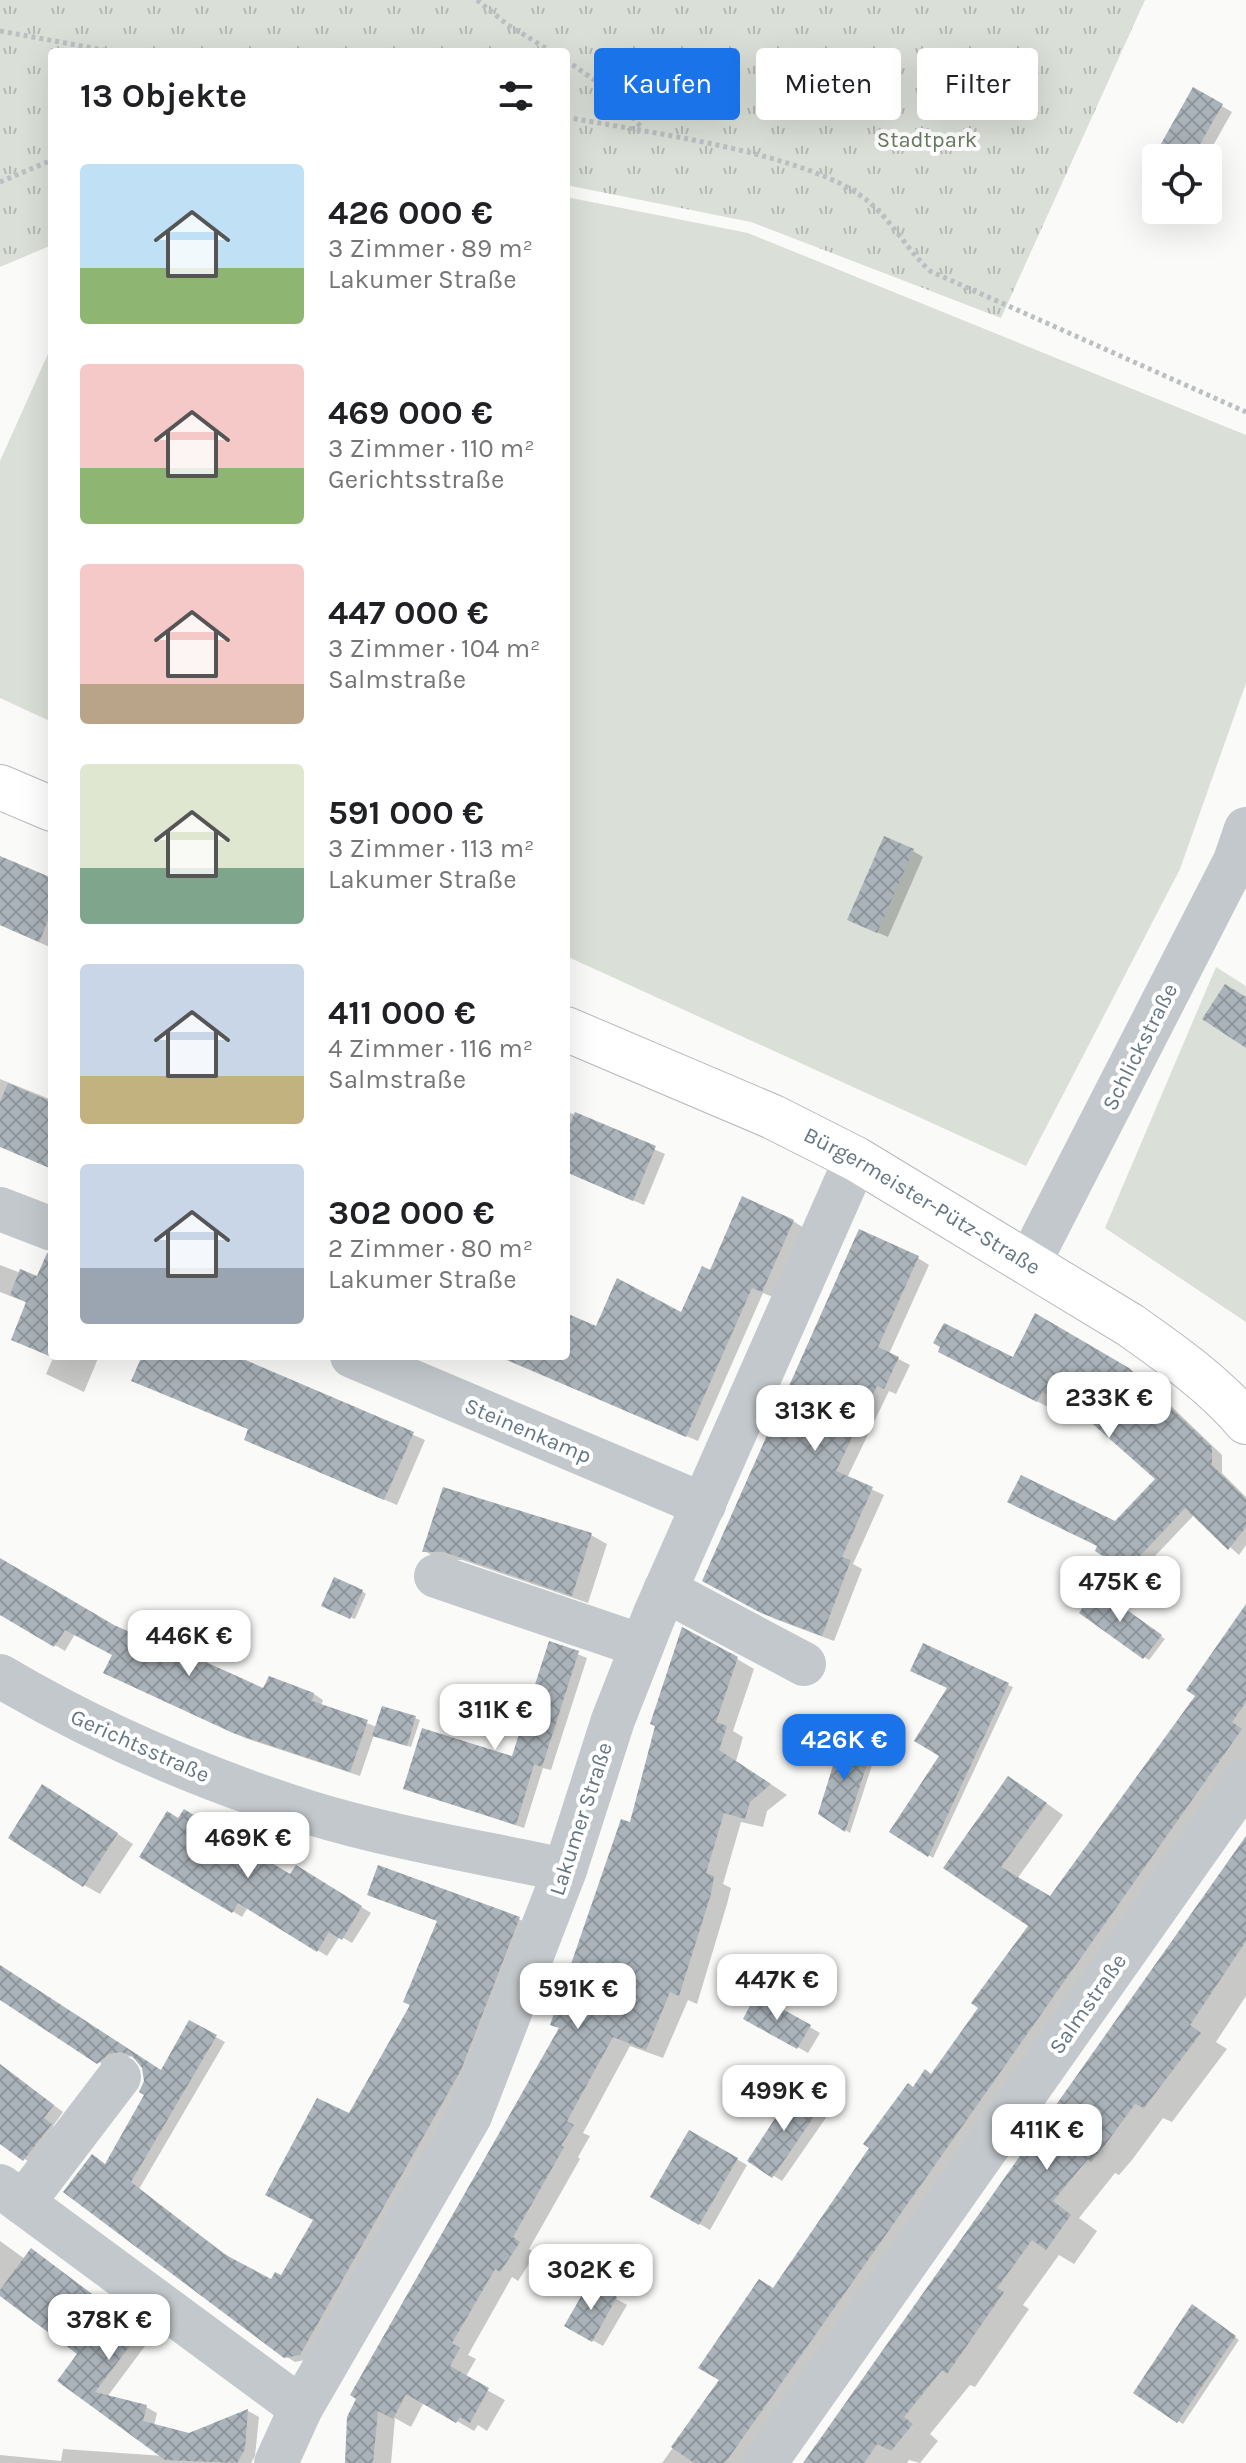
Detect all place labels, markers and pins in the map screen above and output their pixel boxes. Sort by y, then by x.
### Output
pin: 233K € [1044,1372,1174,1440]
pin: 313K € [750,1385,880,1453]
pin: 475K € [1055,1556,1185,1624]
pin: 446K € [124,1610,254,1678]
pin: 311K € [430,1684,560,1752]
pin: 426K € [779,1714,909,1782]
pin: 469K € [183,1812,313,1880]
pin: 447K € [712,1954,842,2022]
pin: 591K € [513,1963,643,2031]
pin: 499K € [719,2065,849,2133]
pin: 411K € [982,2104,1112,2172]
pin: 302K € [526,2244,656,2312]
pin: 378K € [44,2294,174,2362]

